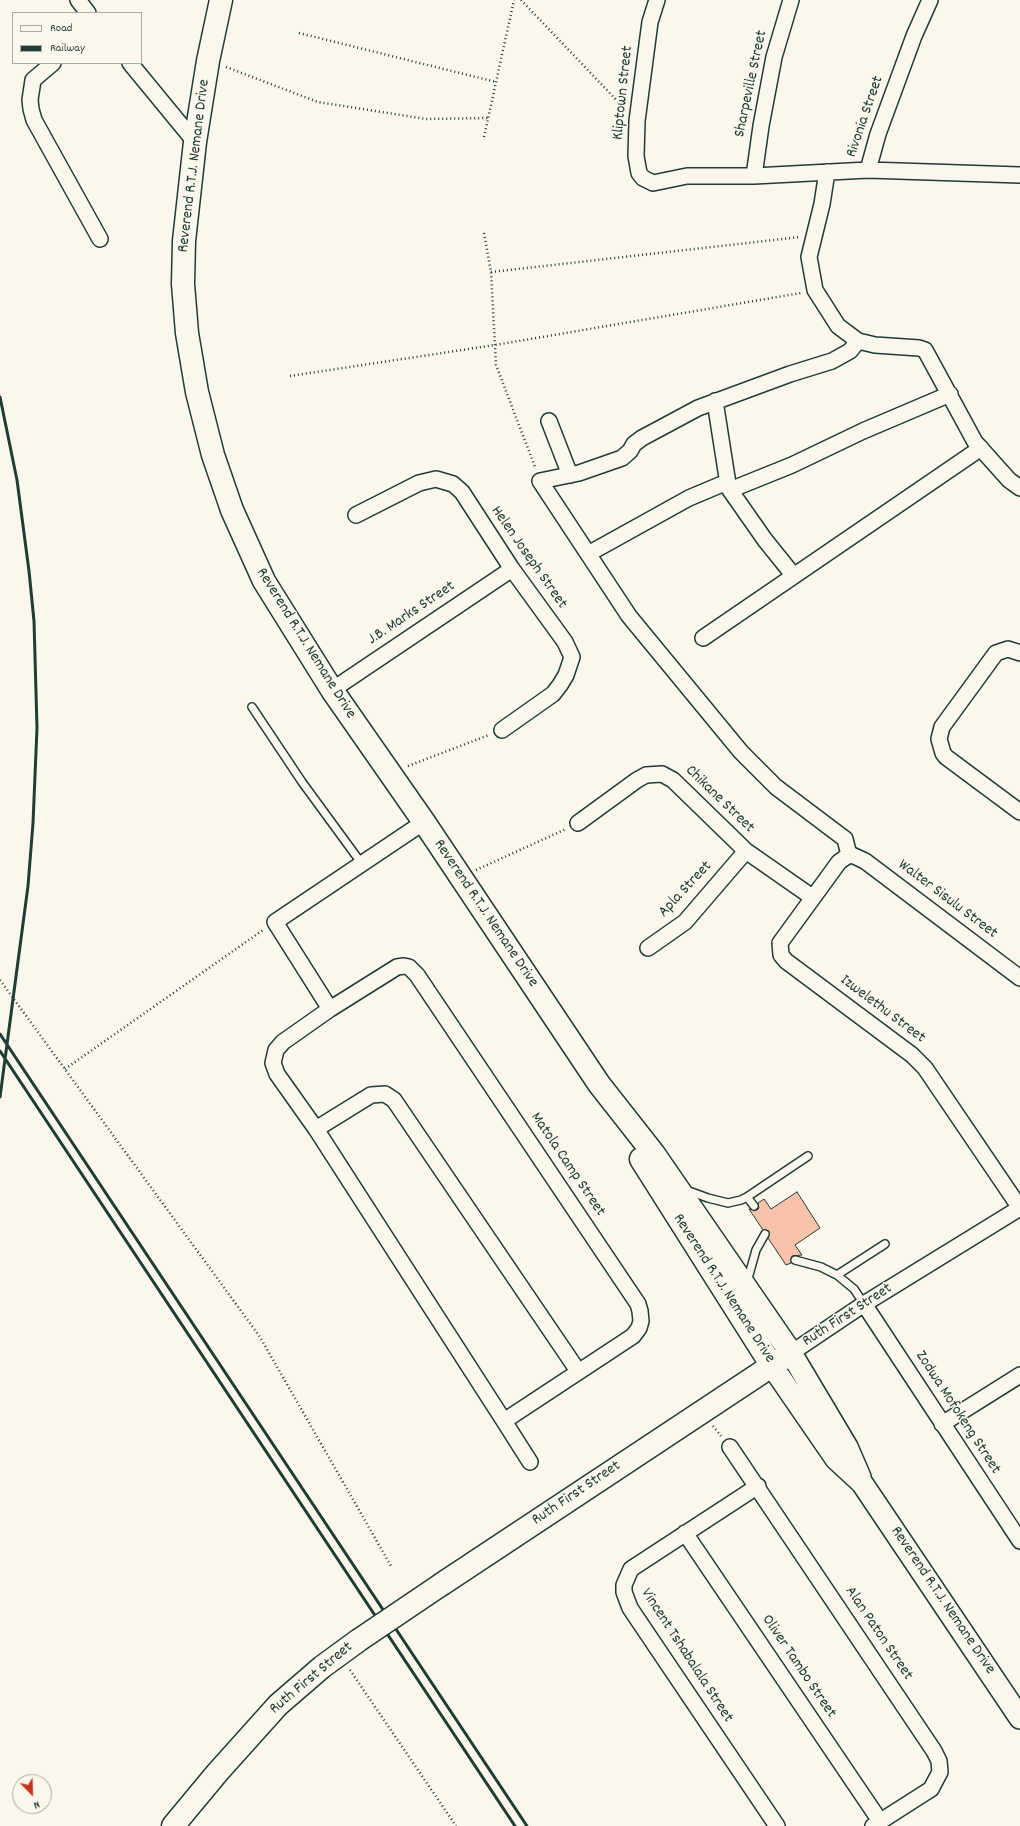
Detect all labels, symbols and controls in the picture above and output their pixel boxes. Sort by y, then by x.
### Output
legend [12,12,142,64]
text: Road [50,20,72,37]
street label: Sharpeville Street [731,29,773,139]
text: Railway [50,40,85,57]
street label: Kliptown Street [609,45,639,141]
street label: Rivonia Street [843,74,889,160]
street label: Reverend R.T.J. Nemane Drive [175,78,215,254]
street label: Helen Joseph Street [485,503,571,613]
street label: Reverend R.T.J. Nemane Drive [251,565,359,723]
street label: J.B. Marks Street [365,578,459,650]
street label: Chikane Street [680,762,758,838]
street label: Reverend R.T.J. Nemane Drive [428,836,542,992]
street label: Walter Sisulu Street [893,856,1001,944]
street label: Apla Street [655,858,717,922]
street label: Izwelethu Street [836,972,928,1048]
street label: Matola Camp Street [525,1109,609,1221]
street label: Reverend R.T.J. Nemane Drive [668,1211,778,1367]
street label: Ruth First Street [800,1280,896,1352]
street label: Zodwa Mofokeng Street [910,1348,1004,1478]
street label: Ruth First Street [529,1457,625,1531]
street label: Reverend R.T.J. Nemane Drive [885,1523,999,1679]
street label: Alan Paton Street [840,1584,916,1684]
street label: Vincent Tshabalala Street [635,1585,737,1727]
street label: Oliver Tambo Street [756,1612,840,1722]
street label: Ruth First Street [266,1639,358,1719]
north arrow [12,1774,52,1814]
text: N [31,1796,42,1813]

